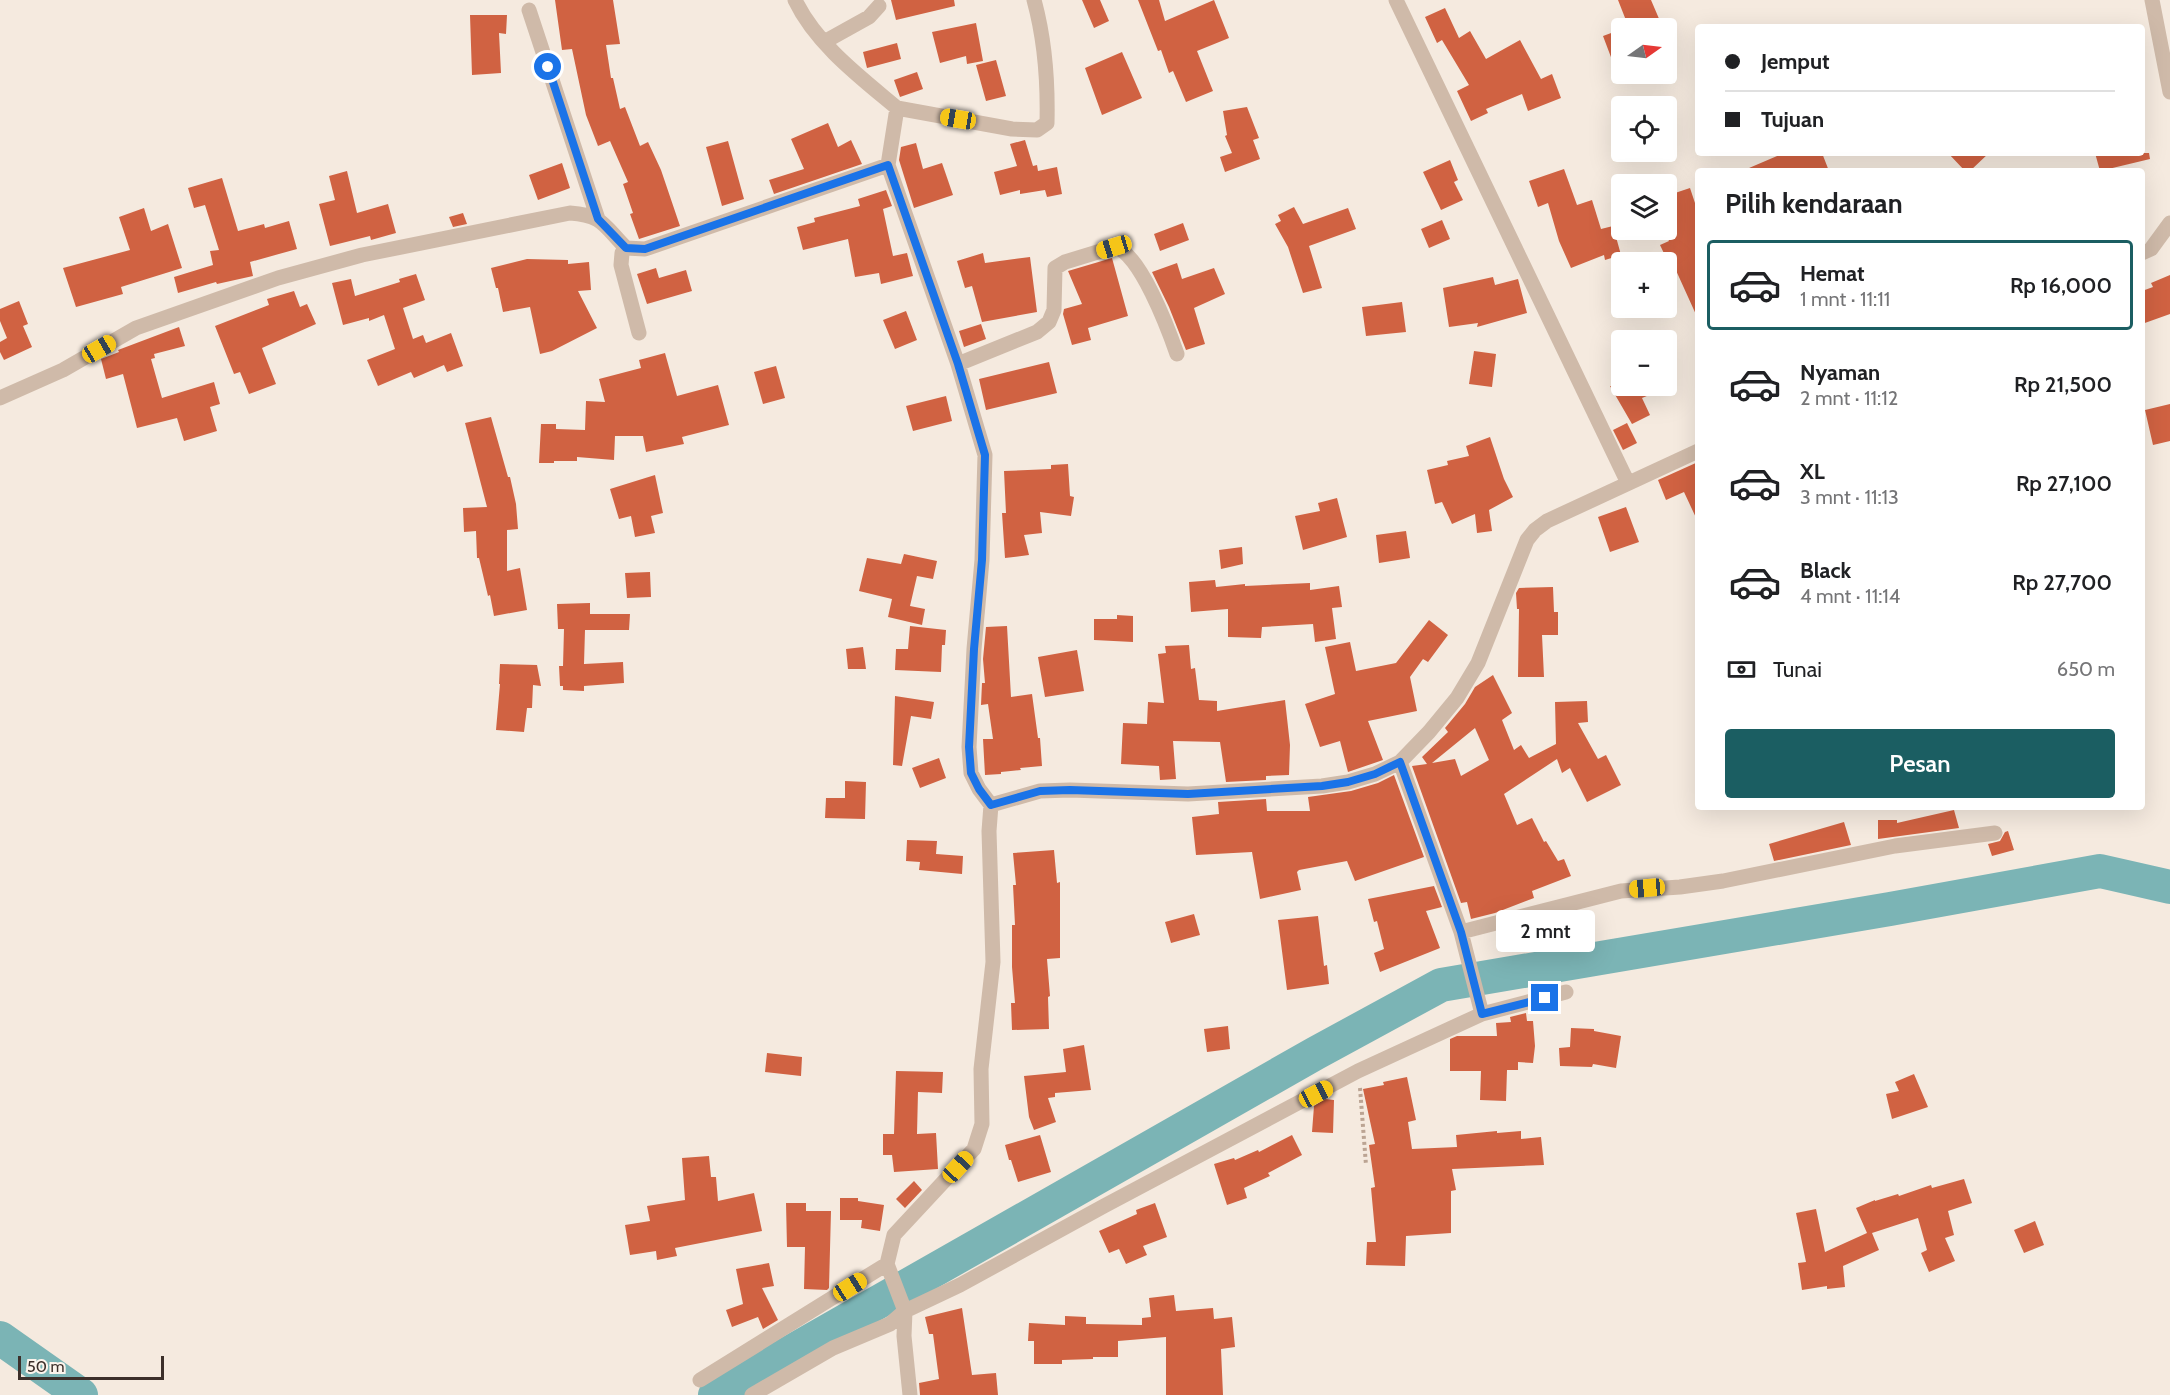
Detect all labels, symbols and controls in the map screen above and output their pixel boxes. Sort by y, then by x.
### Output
north arrow [1611,18,1677,84]
map controls [1611,18,1677,396]
text: Jemput [1761,48,1830,75]
route start [534,53,561,80]
button: locate [1611,96,1677,162]
text: Tujuan [1761,106,1824,133]
car [939,107,977,131]
button: layers [1611,174,1677,240]
text: Pilih kendaraan [1725,187,1903,220]
car [1094,233,1134,261]
button: + [1611,252,1677,318]
icon: car [1728,258,1782,312]
text: Hemat [1800,260,1865,287]
text: Rp 16,000 [2010,272,2112,299]
text: 1 mnt · 11:11 [1800,287,1890,311]
button: − [1611,330,1677,396]
car [79,332,119,366]
icon: car [1728,357,1782,411]
text: Nyaman [1800,359,1880,386]
text: Rp 21,500 [2014,371,2112,398]
text: 2 mnt · 11:12 [1800,386,1898,410]
icon: car [1728,456,1782,510]
text: XL [1800,458,1825,485]
text: Rp 27,100 [2016,470,2112,497]
text: 3 mnt · 11:13 [1800,485,1899,509]
icon: car [1728,555,1782,609]
text: Black [1800,557,1851,584]
text: Rp 27,700 [2012,569,2112,596]
text: 4 mnt · 11:14 [1800,584,1900,608]
icon: cash [1725,653,1758,686]
text: Tunai [1773,656,1822,683]
text: 650 m [2057,657,2115,681]
button: Pesan [1725,729,2115,798]
car [1628,877,1666,899]
callout: 2 mnt [1496,911,1594,953]
text: 2 mnt [1520,919,1571,943]
route end [1531,984,1558,1011]
car [1296,1078,1336,1110]
car [939,1148,977,1186]
car [830,1270,870,1304]
scale bar [18,1353,164,1380]
text: 50 m [27,1357,64,1376]

